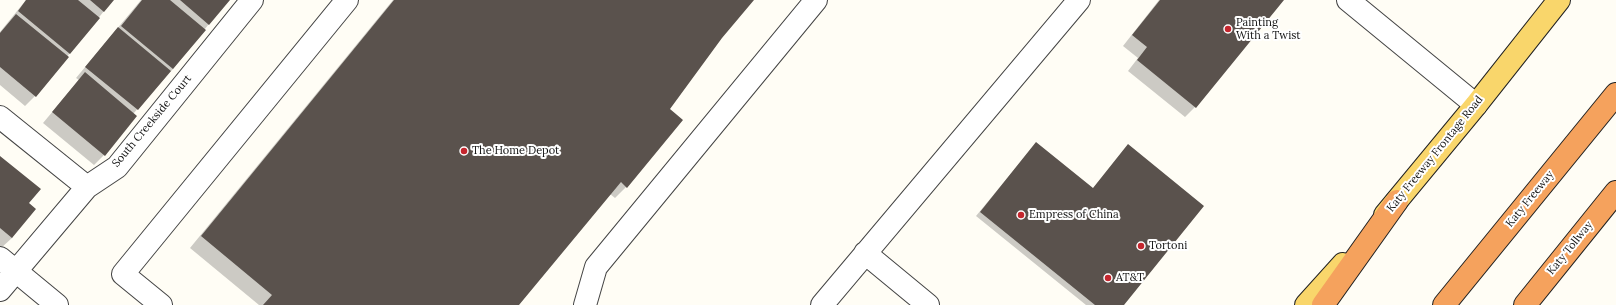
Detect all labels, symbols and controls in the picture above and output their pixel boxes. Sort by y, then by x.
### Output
place label: Painting With a Twist [1236,16,1301,42]
marker: Painting With a Twist [1223,24,1233,34]
street label: South Creekside Court [109,72,195,170]
street label: Katy Freeway Frontage Road [1384,93,1486,215]
place label: The Home Depot [472,144,559,158]
marker: The Home Depot [459,146,469,156]
street label: Katy Freeway [1503,168,1557,230]
place label: Empress of China [1029,208,1119,222]
marker: Empress of China [1016,210,1026,220]
street label: Katy Tollway [1544,219,1596,277]
place label: Tortoni [1149,239,1187,253]
marker: Tortoni [1136,241,1146,251]
place label: AT&T [1116,271,1144,285]
marker: AT&T [1103,273,1113,283]

